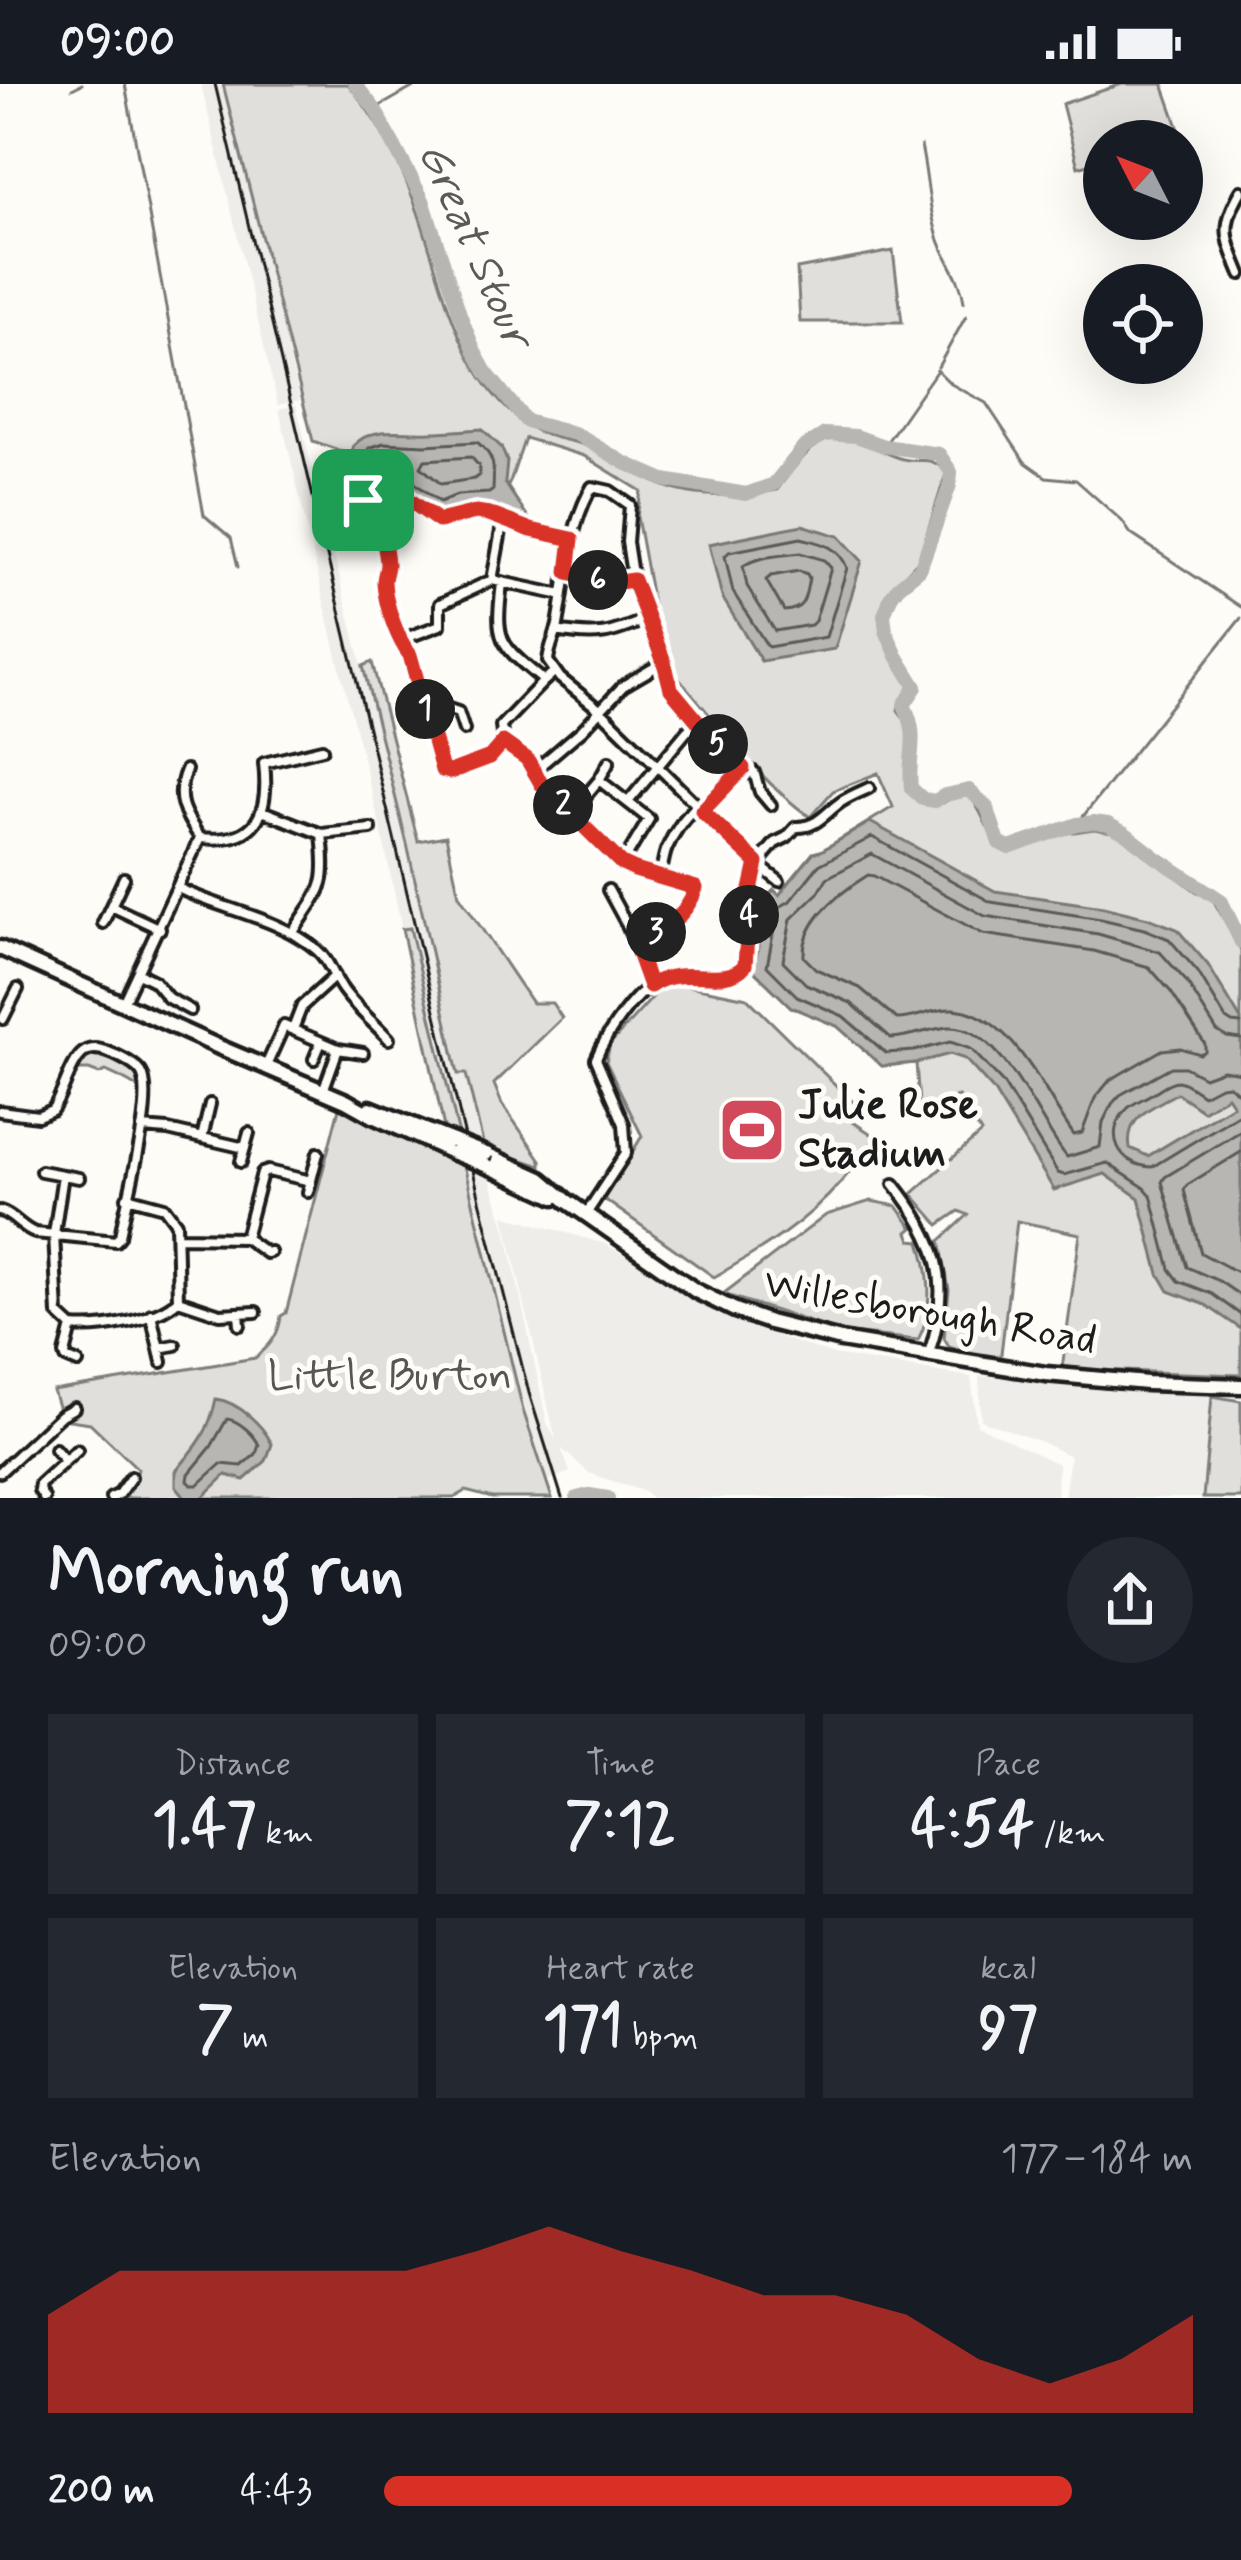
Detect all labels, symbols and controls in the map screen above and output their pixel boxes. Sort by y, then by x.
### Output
text: 09:00 [60,13,175,72]
north arrow [1083,120,1203,240]
map controls [1083,120,1203,384]
water label: Great Stour [403,133,548,362]
button: locate [1083,264,1203,384]
pin [312,449,414,551]
icon: arrive [330,467,396,533]
pin: 6 [568,550,628,610]
text: 6 [590,558,606,602]
pin: 1 [395,679,455,739]
text: 1 [418,687,432,731]
pin: 5 [688,714,748,774]
text: 5 [708,722,728,766]
pin: 2 [533,775,593,835]
text: 2 [555,783,571,827]
pin: 4 [719,885,779,945]
text: 4 [739,893,759,937]
pin: 3 [626,902,686,962]
text: 3 [649,910,663,954]
place label: Julie Rose Stadium [798,1079,978,1182]
sports icon: Julie Rose Stadium [717,1095,787,1165]
street label: Willesborough Road [760,1257,1100,1369]
park label: Little Burton [268,1350,512,1405]
text: Morning run [48,1532,404,1618]
button: share [1067,1537,1193,1663]
text: 09:00 [48,1620,148,1671]
text: Distance [175,1743,291,1787]
text: Time [586,1743,655,1787]
text: Pace [975,1743,1041,1787]
text: 1.47 [152,1787,257,1866]
text: 7:12 [565,1787,676,1866]
text: 4:54 [911,1787,1034,1866]
text: km [257,1812,314,1856]
text: /km [1034,1812,1106,1856]
text: Elevation [168,1947,298,1991]
text: Heart rate [546,1947,695,1991]
text: kcal [980,1947,1036,1991]
text: 7 [197,1991,233,2070]
text: 171 [543,1991,623,2070]
text: 97 [978,1991,1038,2070]
text: m [233,2016,269,2060]
text: bpm [623,2016,698,2060]
text: Elevation [48,2134,202,2185]
text: 177–184 m [1001,2134,1193,2185]
text: 200 m [48,2466,154,2517]
text: 4:43 [240,2466,312,2517]

